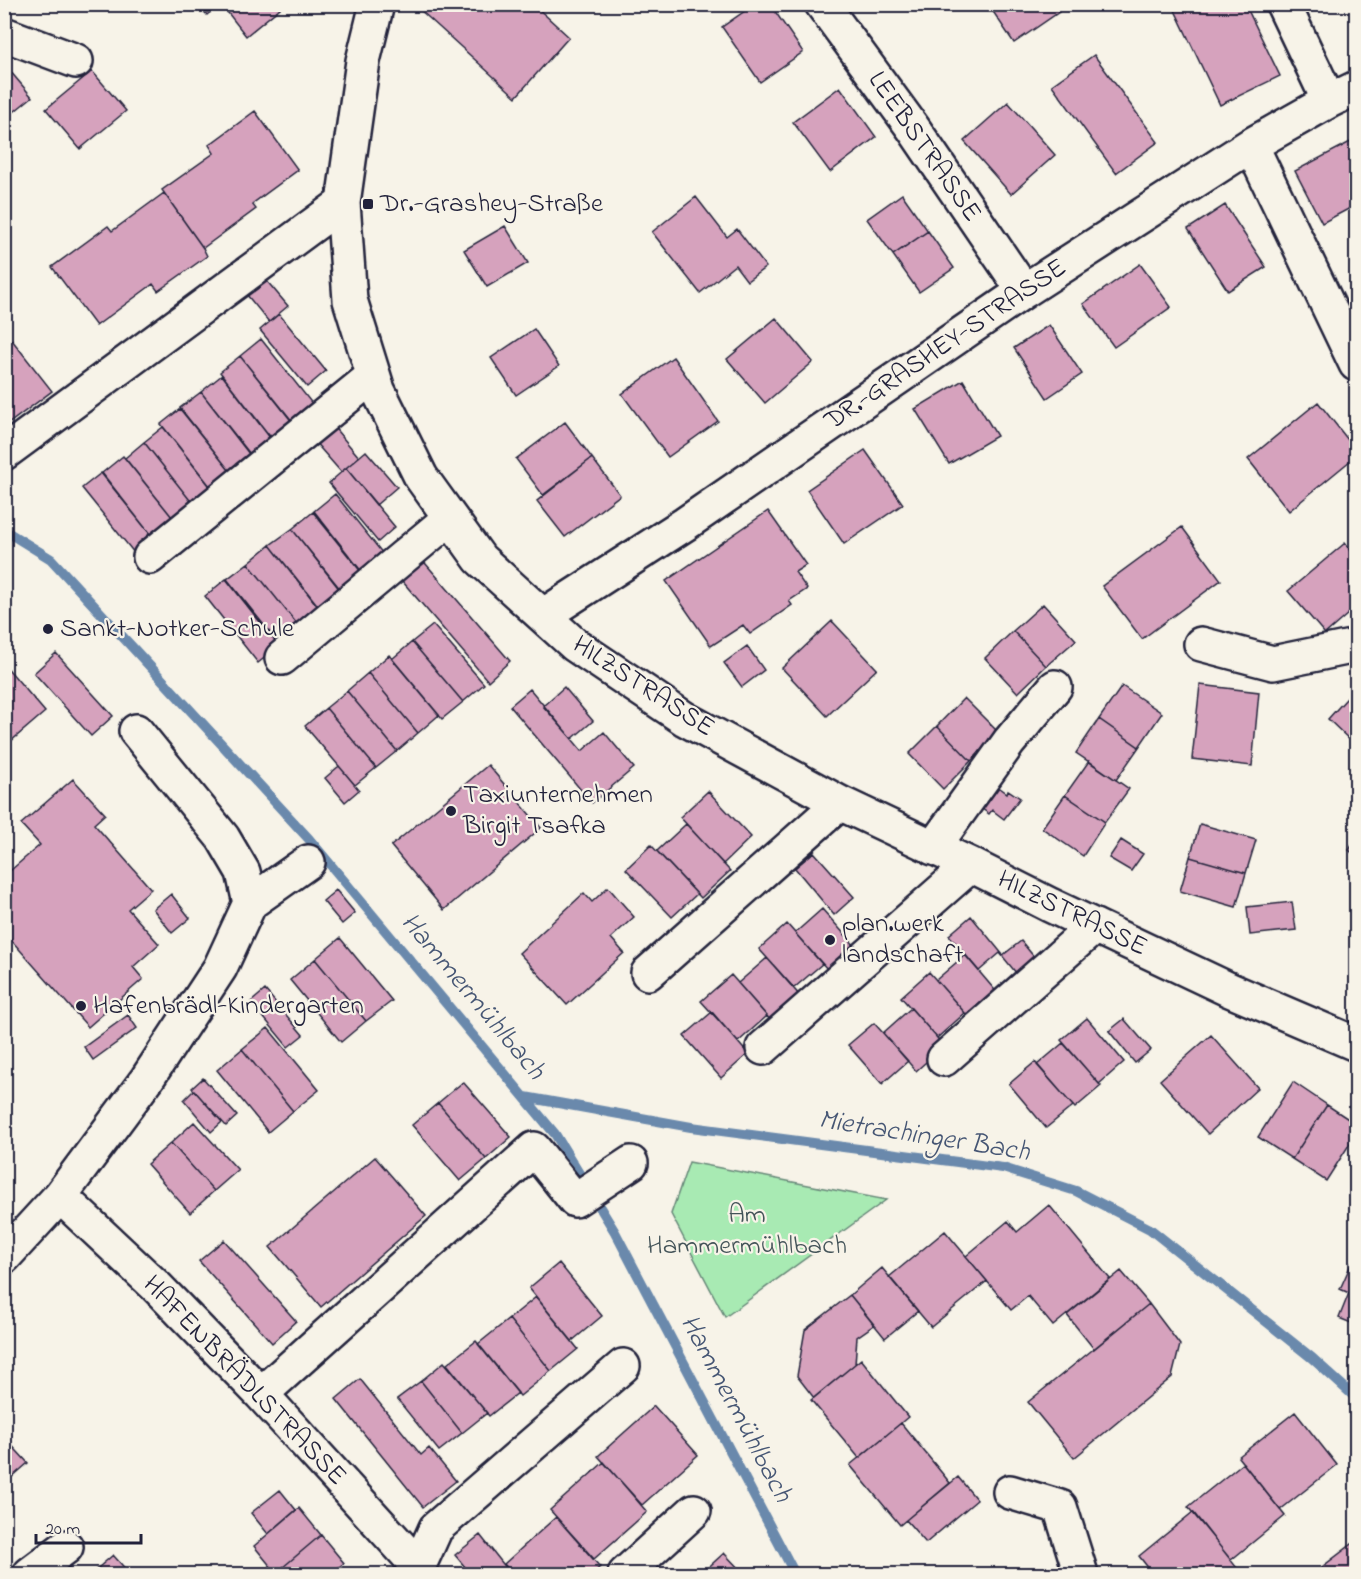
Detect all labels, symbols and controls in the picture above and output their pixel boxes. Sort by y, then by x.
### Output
street label: LEEBSTRASSE [857,64,991,230]
place label: Dr.-Grashey-Straße [379,185,604,224]
marker: Dr.-Grashey-Straße [361,197,375,211]
street label: DR.-GRASHEY-STRASSE [816,249,1075,441]
place label: Sankt-Notker-Schule [60,610,295,649]
marker: Sankt-Notker-Schule [41,622,55,636]
street label: HILZSTRASSE [564,626,722,748]
place label: Taxiunternehmen Birgit Tsafka [462,776,653,846]
marker: Taxiunternehmen Birgit Tsafka [444,804,458,818]
street label: HILZSTRASSE [990,861,1154,967]
water label: Hammermühlbach [390,904,555,1090]
place label: plan.werk landschaft [842,905,963,975]
marker: plan.werk landschaft [823,933,837,947]
place label: Hafenbrädl-Kindergarten [93,987,364,1026]
marker: Hafenbrädl-Kindergarten [74,999,88,1013]
water label: Mietrachinger Bach [816,1100,1033,1174]
park label: Am Hammermühlbach [647,1196,847,1266]
street label: HAFENBRÄDLSTRASSE [133,1267,355,1495]
water label: Hammermühlbach [668,1308,802,1511]
scale bar [36,1507,141,1545]
text: 20 m [45,1517,80,1543]

